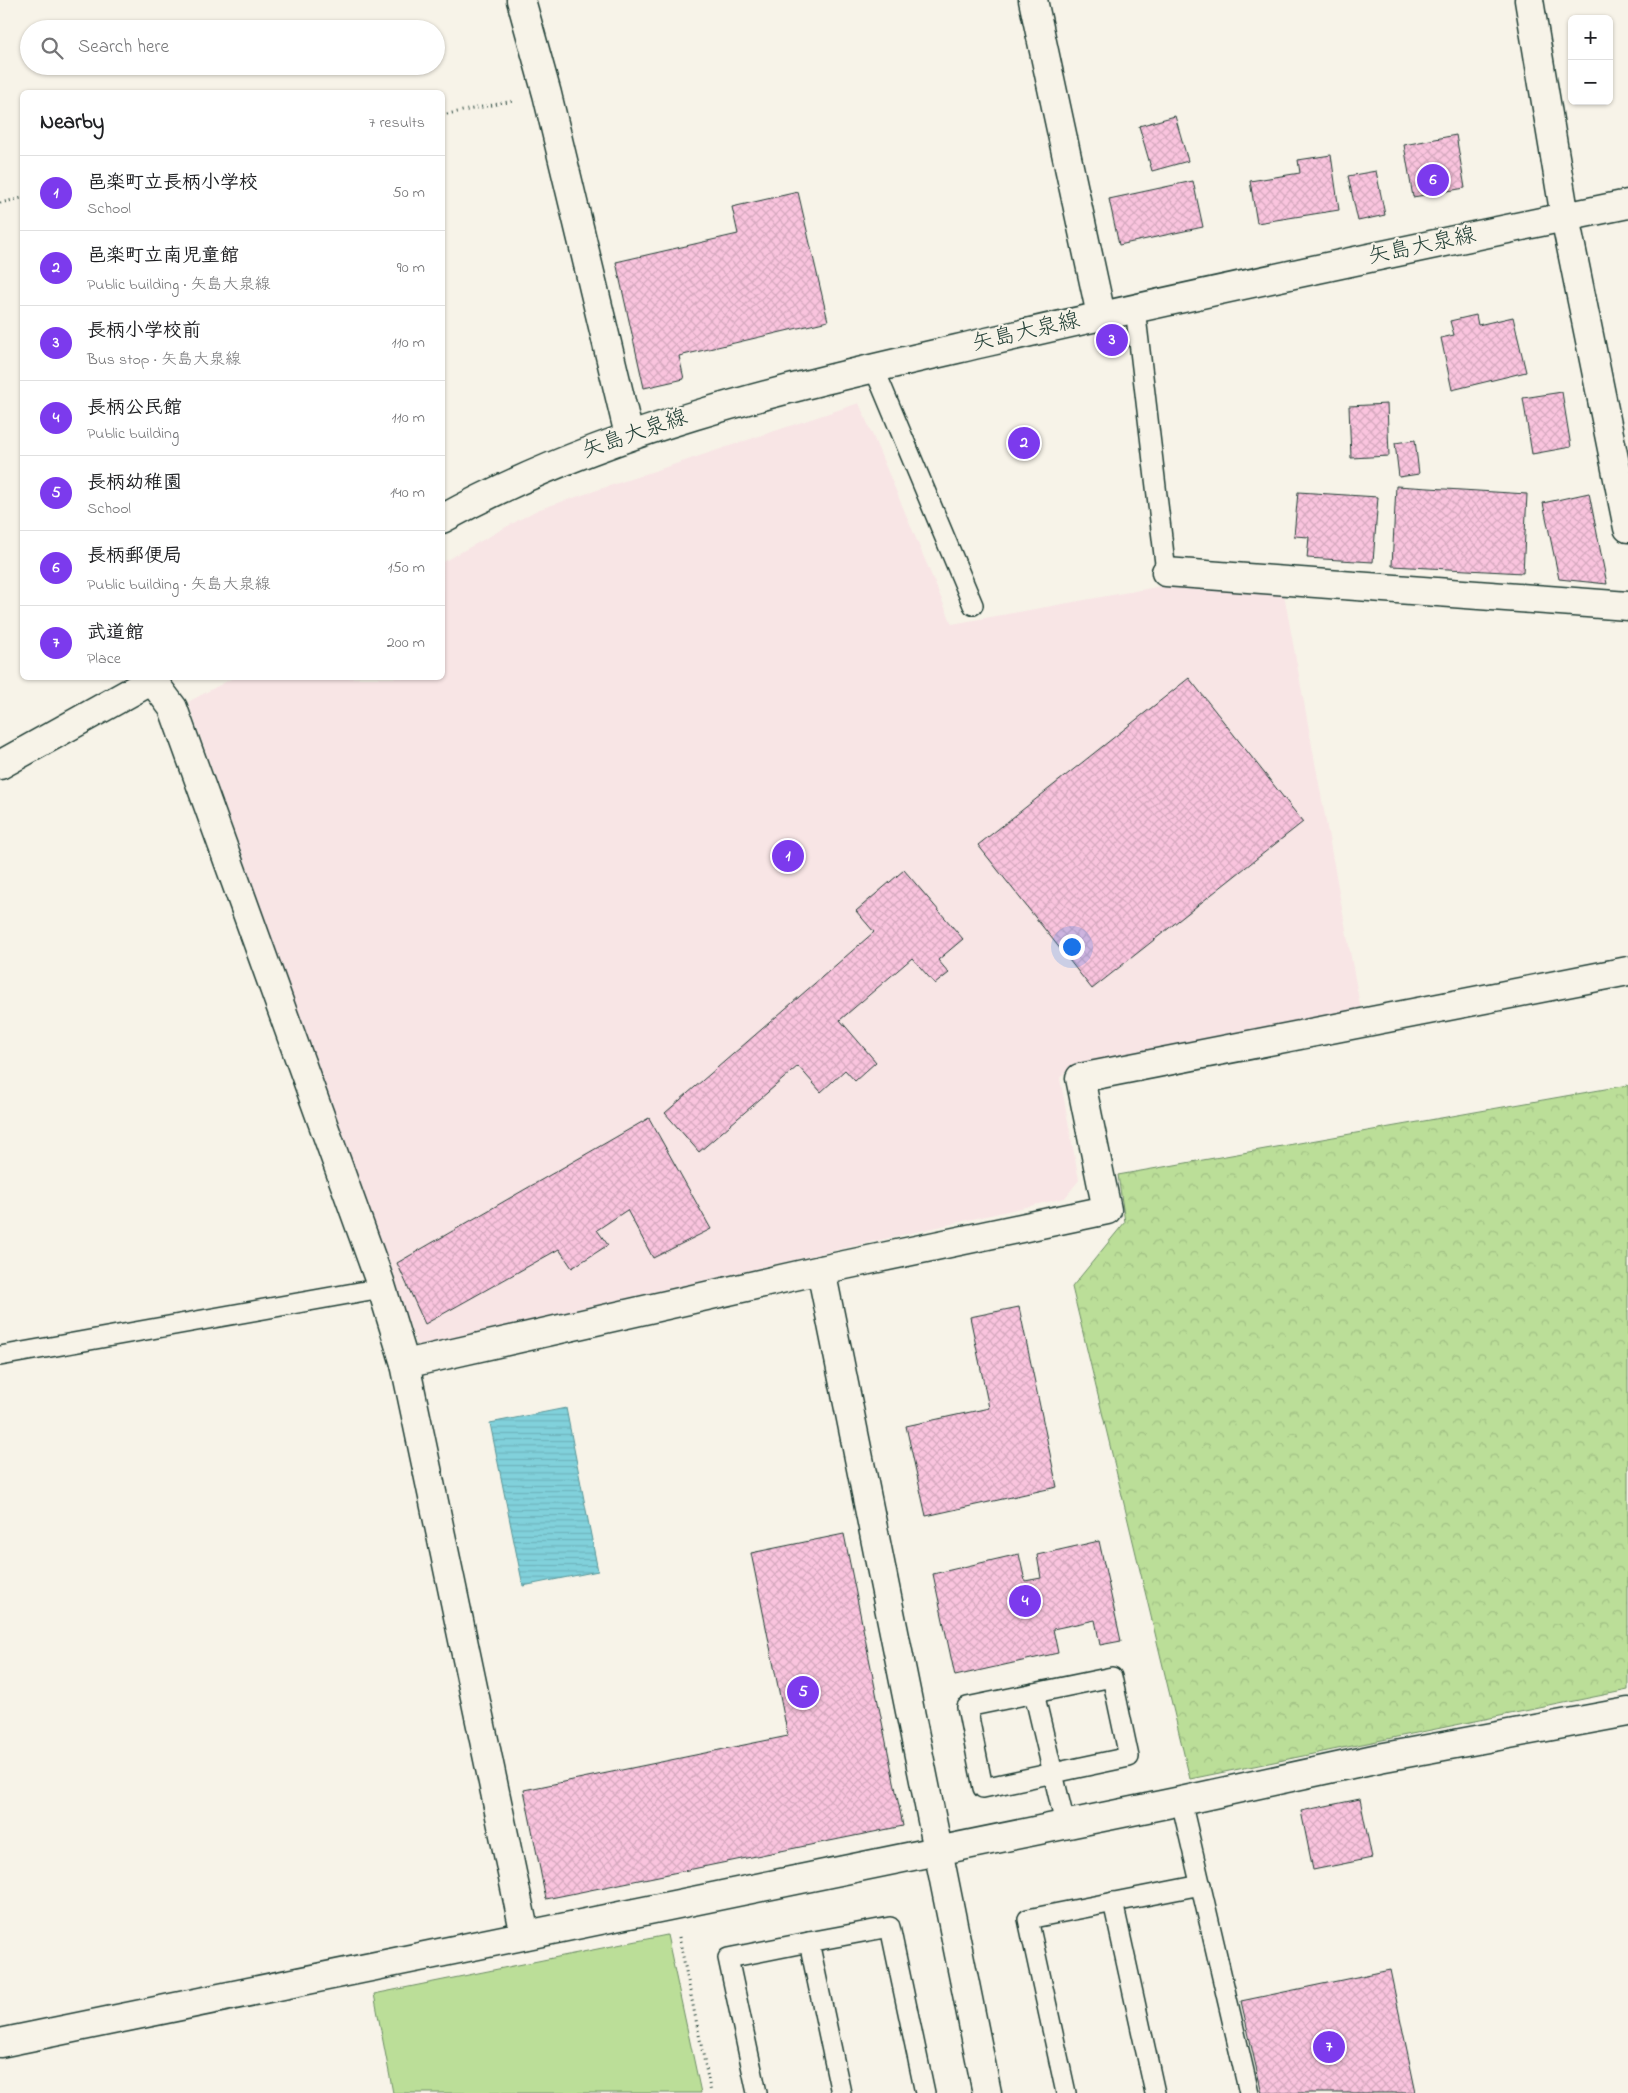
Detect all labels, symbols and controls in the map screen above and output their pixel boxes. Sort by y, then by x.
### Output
map controls [1568,15,1613,105]
button: + [1568,15,1613,60]
search box [20,20,445,75]
icon: search [38,34,66,62]
text: Search here [78,34,169,61]
button: − [1568,60,1613,105]
text: Nearby [40,108,104,138]
text: 7 results [369,111,425,135]
pin: 6 [1417,161,1449,199]
text: 邑楽町立長柄小学校 [87,170,258,197]
text: 1 [53,181,59,205]
text: 50 m [393,181,425,205]
text: School [87,197,131,221]
street label: 矢島大泉線 [1365,220,1479,274]
text: 邑楽町立南児童館 [87,243,239,270]
text: 2 [52,256,60,280]
text: 90 m [397,256,425,280]
text: Public building · 矢島大泉線 [87,273,271,297]
street label: 矢島大泉線 [969,305,1083,361]
text: 長柄小学校前 [87,318,201,345]
pin: 3 [1096,321,1128,359]
text: 3 [53,331,59,355]
text: 110 m [391,331,425,355]
text: Bus stop · 矢島大泉線 [87,348,241,372]
text: 長柄公民館 [87,395,182,422]
street label: 矢島大泉線 [578,402,692,468]
text: 4 [53,406,59,430]
text: 110 m [391,406,425,430]
text: Public building [87,422,179,446]
pin: 2 [1008,424,1040,462]
text: 長柄幼稚園 [87,470,182,497]
text: 5 [51,481,61,505]
text: 140 m [390,481,425,505]
text: School [87,497,131,521]
text: 長柄郵便局 [87,543,182,570]
text: 6 [52,556,60,580]
text: 150 m [387,556,425,580]
text: Public building · 矢島大泉線 [87,573,271,597]
text: 武道館 [87,620,144,647]
text: 7 [53,631,59,655]
text: 200 m [387,631,425,655]
text: Place [87,647,121,671]
pin: 1 [772,837,804,875]
your location [1059,934,1085,960]
pin: 4 [1009,1582,1041,1620]
pin: 5 [787,1673,819,1711]
pin: 7 [1313,2028,1345,2066]

